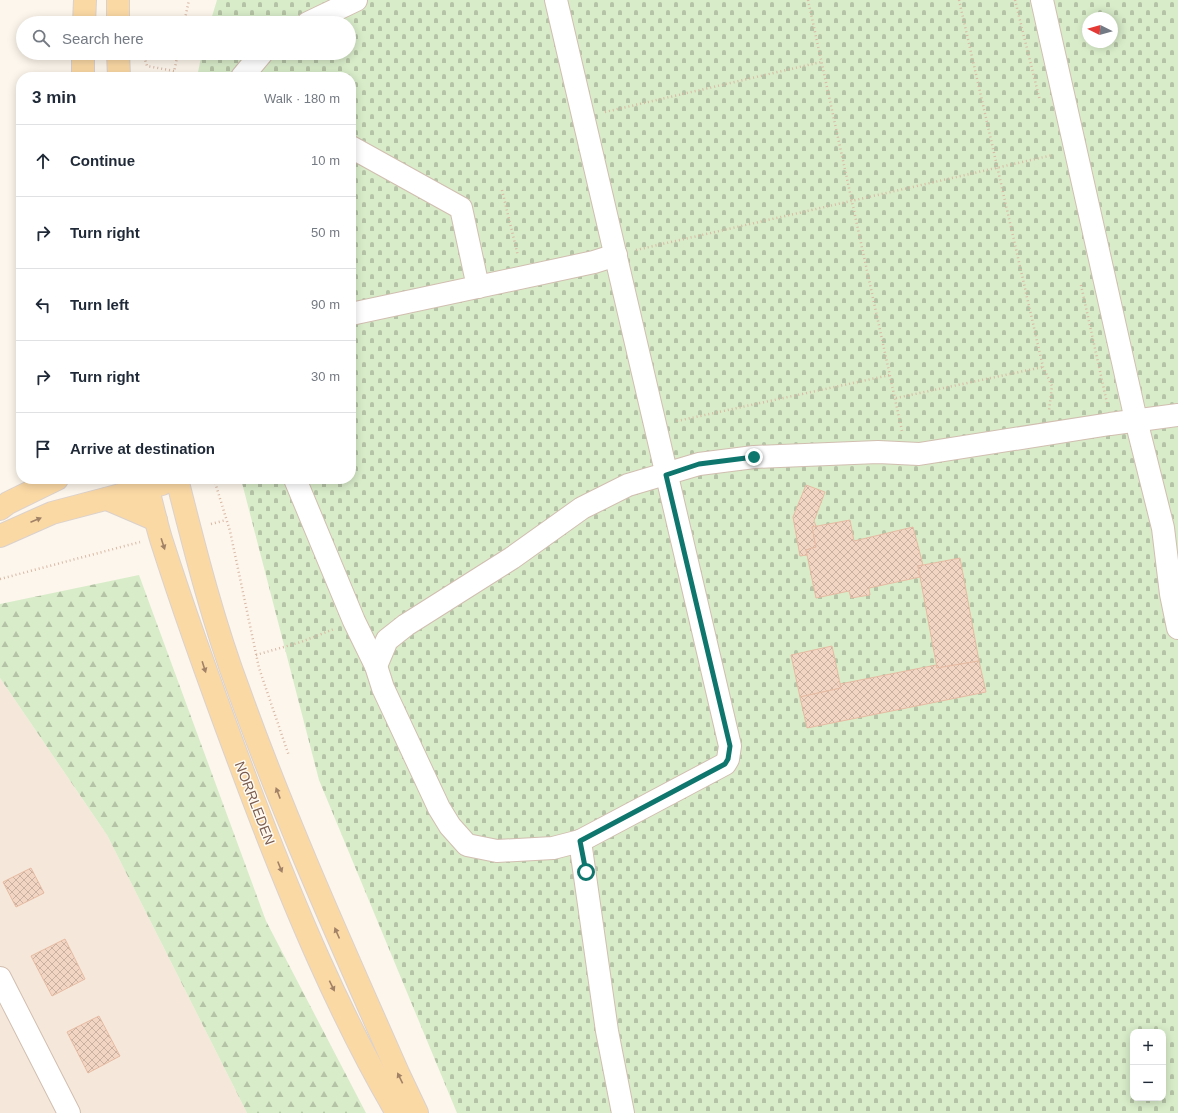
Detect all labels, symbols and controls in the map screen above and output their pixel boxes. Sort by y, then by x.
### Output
north arrow [1082,12,1118,48]
search box [16,16,356,60]
icon: search [30,27,52,49]
text: Search here [62,30,144,47]
text: 3 min [32,88,76,107]
text: Walk · 180 m [264,91,340,106]
icon: ahead [32,150,54,172]
text: Continue [70,152,135,169]
text: 10 m [311,153,340,168]
icon: right [32,222,54,244]
text: Turn right [70,224,140,241]
text: 50 m [311,225,340,240]
icon: left [32,294,54,316]
text: Turn left [70,296,129,313]
text: 90 m [311,297,340,312]
icon: right [32,366,54,388]
text: Turn right [70,368,140,385]
text: 30 m [311,369,340,384]
icon: arrive [32,438,54,460]
text: Arrive at destination [70,440,215,457]
route end [745,448,763,466]
one-way arrow [30,517,41,523]
one-way arrow [160,538,166,550]
one-way arrow [201,661,207,673]
street label: NORRLEDEN [232,759,278,847]
one-way arrow [274,787,280,799]
one-way arrow [277,862,283,874]
route start [577,863,595,881]
one-way arrow [334,928,340,939]
one-way arrow [329,980,335,992]
map controls [1130,1029,1166,1101]
button: + [1130,1029,1166,1065]
button: − [1130,1065,1166,1101]
one-way arrow [397,1072,403,1084]

